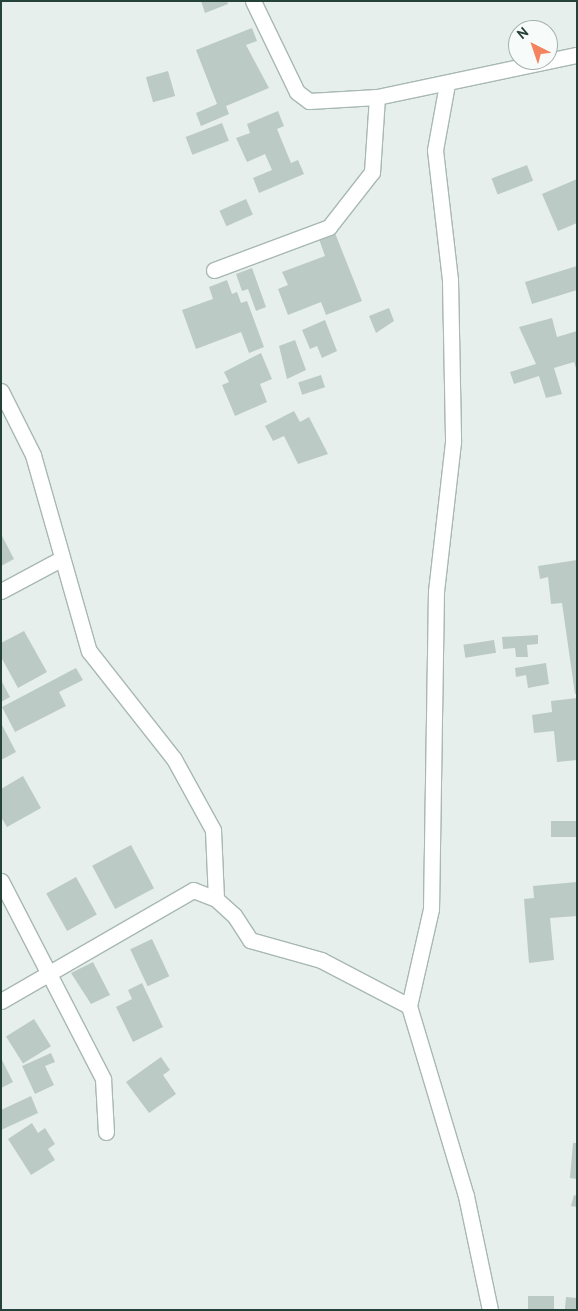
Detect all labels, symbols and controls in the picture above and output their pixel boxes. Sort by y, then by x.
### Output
north arrow [508,20,558,70]
text: N [514,24,533,44]

